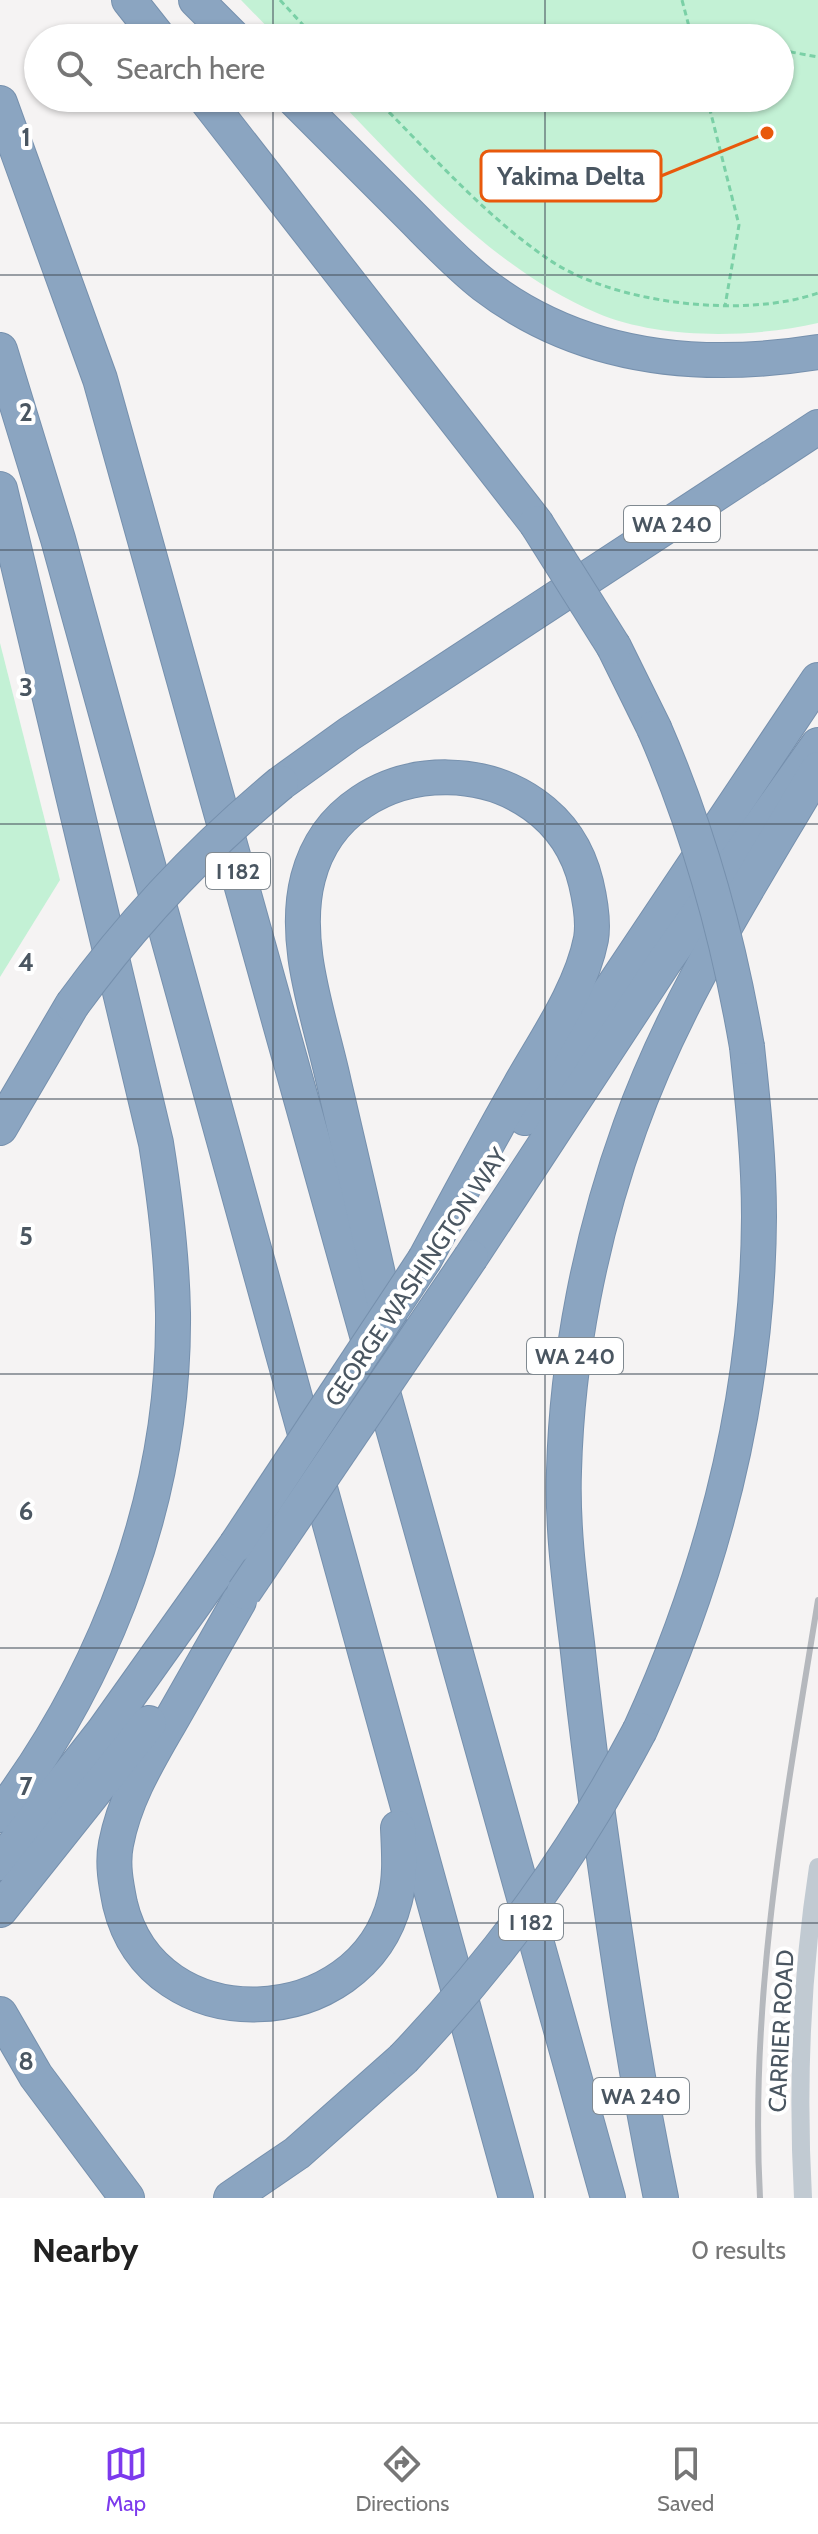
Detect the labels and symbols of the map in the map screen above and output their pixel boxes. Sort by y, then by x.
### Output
text: 1 [21,121,31,153]
callout: Yakima Delta [481,151,661,201]
text: Yakima Delta [496,160,645,192]
text: 2 [19,396,33,428]
road number: WA 240 [624,506,720,542]
text: 3 [19,671,33,703]
road number: I 182 [206,853,270,889]
text: 4 [18,946,34,978]
street label: GEORGE WASHINGTON WAY [319,1142,514,1412]
text: 5 [19,1220,33,1252]
road number: WA 240 [527,1338,623,1374]
text: 6 [19,1495,33,1527]
text: 7 [19,1770,33,1802]
road number: I 182 [499,1904,563,1940]
street label: CARRIER ROAD [762,1949,800,2113]
text: 8 [18,2045,34,2077]
road number: WA 240 [593,2078,689,2114]

